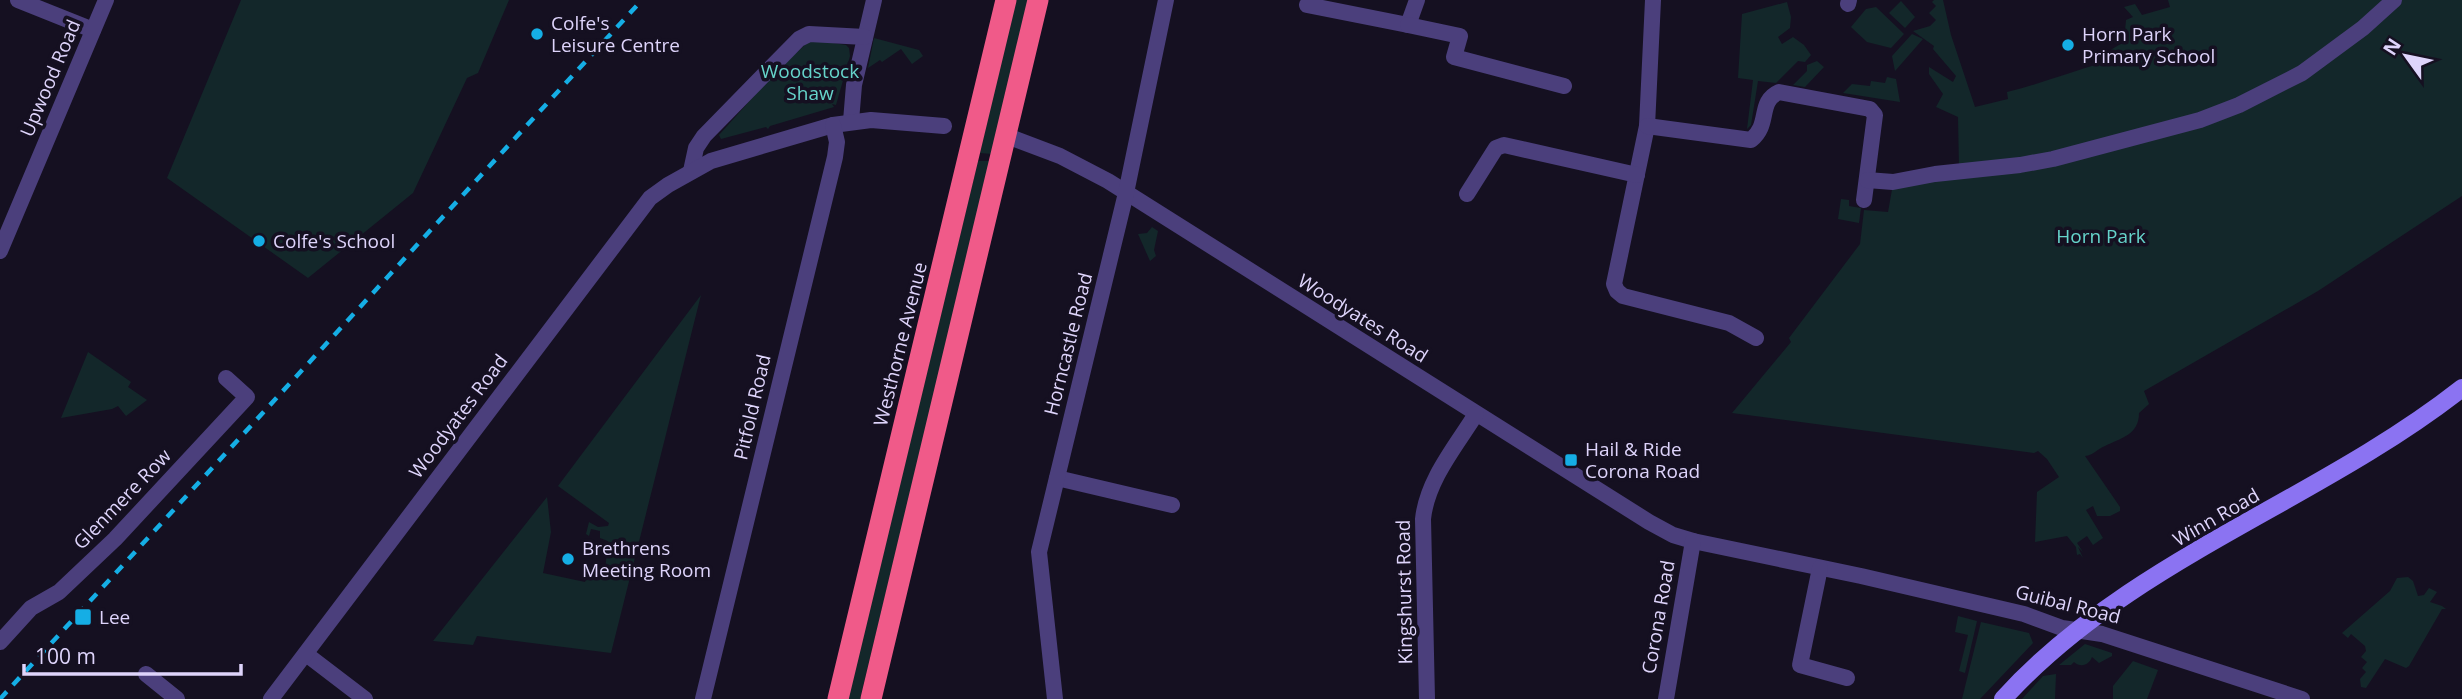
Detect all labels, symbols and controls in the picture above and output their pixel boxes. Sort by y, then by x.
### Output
place label: Colfe's Leisure Centre [551,10,680,58]
street label: Upwood Road [14,15,86,141]
place label: Horn Park Primary School [2082,21,2215,69]
north arrow [2371,21,2441,91]
marker: Colfe's Leisure Centre [529,26,545,42]
text: N [2377,33,2407,60]
marker: Horn Park Primary School [2060,37,2076,53]
park label: Woodstock Shaw [761,58,859,106]
park label: Horn Park [2056,223,2146,249]
place label: Colfe's School [273,228,395,254]
marker: Colfe's School [251,233,267,249]
street label: Westhorne Avenue [867,259,933,429]
street label: Woodyates Road [1293,268,1433,368]
street label: Horncastle Road [1038,270,1098,418]
street label: Woodyates Road [403,349,513,483]
street label: Pitfold Road [727,352,777,462]
place label: Hail & Ride Corona Road [1585,436,1700,484]
street label: Glenmere Row [67,443,177,555]
marker: Hail & Ride Corona Road [1563,452,1579,468]
street label: Winn Road [2168,482,2264,552]
street label: Kingshurst Road [1390,519,1418,665]
place label: Brethrens Meeting Room [582,535,711,583]
marker: Brethrens Meeting Room [560,551,576,567]
street label: Corona Road [1635,558,1681,676]
street label: Guibal Road [2013,578,2123,630]
place label: Lee [99,604,130,630]
marker: Lee [73,607,93,627]
scale bar [24,632,242,676]
text: 100 m [35,642,96,670]

